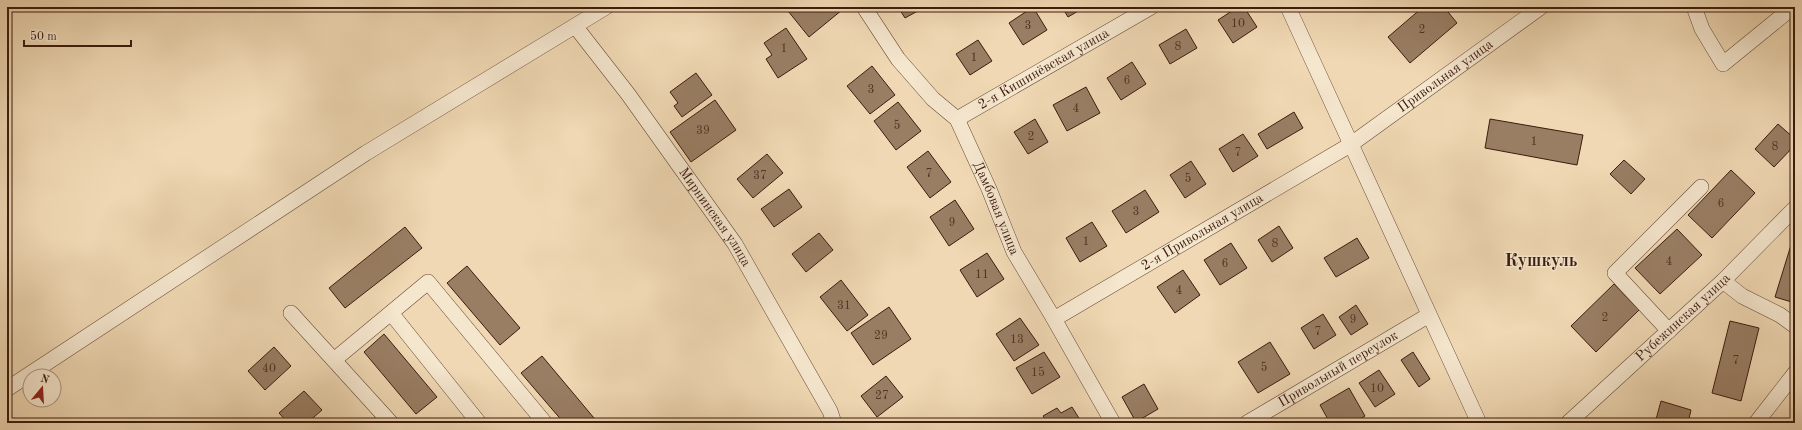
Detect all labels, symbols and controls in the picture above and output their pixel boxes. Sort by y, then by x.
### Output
house number: 10 [1231,18,1245,30]
house number: 3 [1025,20,1031,32]
scale bar [24,22,131,48]
house number: 2 [1419,24,1425,36]
street label: 2-я Кишинёвская улица [976,26,1111,112]
text: 50 m [30,30,57,43]
street label: Привольная улица [1395,37,1496,115]
house number: 8 [1175,41,1182,53]
house number: 1 [781,43,787,55]
house number: 1 [971,52,977,64]
house number: 6 [1124,75,1131,87]
house number: 3 [868,84,874,96]
house number: 4 [1073,103,1080,115]
house number: 5 [894,119,901,132]
house number: 39 [696,125,710,137]
house number: 2 [1028,131,1034,143]
house number: 1 [1531,136,1537,148]
house number: 8 [1772,141,1779,153]
house number: 7 [1235,147,1241,159]
street label: Дамбовая улица [970,159,1022,257]
street label: Мирнинская улица [676,165,753,269]
house number: 7 [926,168,932,180]
house number: 37 [753,170,767,182]
house number: 5 [1185,172,1192,185]
street label: 2-я Привольная улица [1139,191,1266,273]
house number: 6 [1718,198,1725,210]
house number: 3 [1133,206,1139,218]
house number: 9 [949,217,955,229]
house number: 1 [1083,236,1089,248]
house number: 8 [1272,238,1279,250]
district label: Кушкуль [1504,252,1578,270]
house number: 4 [1666,256,1673,268]
house number: 6 [1222,258,1229,270]
house number: 11 [975,269,989,281]
street label: Рубежинская улица [1633,271,1733,364]
house number: 4 [1176,285,1183,297]
house number: 31 [837,300,851,312]
house number: 2 [1602,312,1608,324]
house number: 9 [1350,314,1356,326]
house number: 7 [1315,326,1321,338]
street label: Привольный переулок [1276,328,1400,410]
house number: 29 [874,330,888,342]
house number: 13 [1010,334,1024,346]
house number: 7 [1733,355,1739,367]
house number: 5 [1261,361,1268,374]
house number: 40 [262,363,276,375]
house number: 15 [1031,366,1045,379]
north arrow [22,368,62,408]
text: N [39,373,51,387]
house number: 10 [1370,383,1384,395]
house number: 27 [875,390,889,402]

